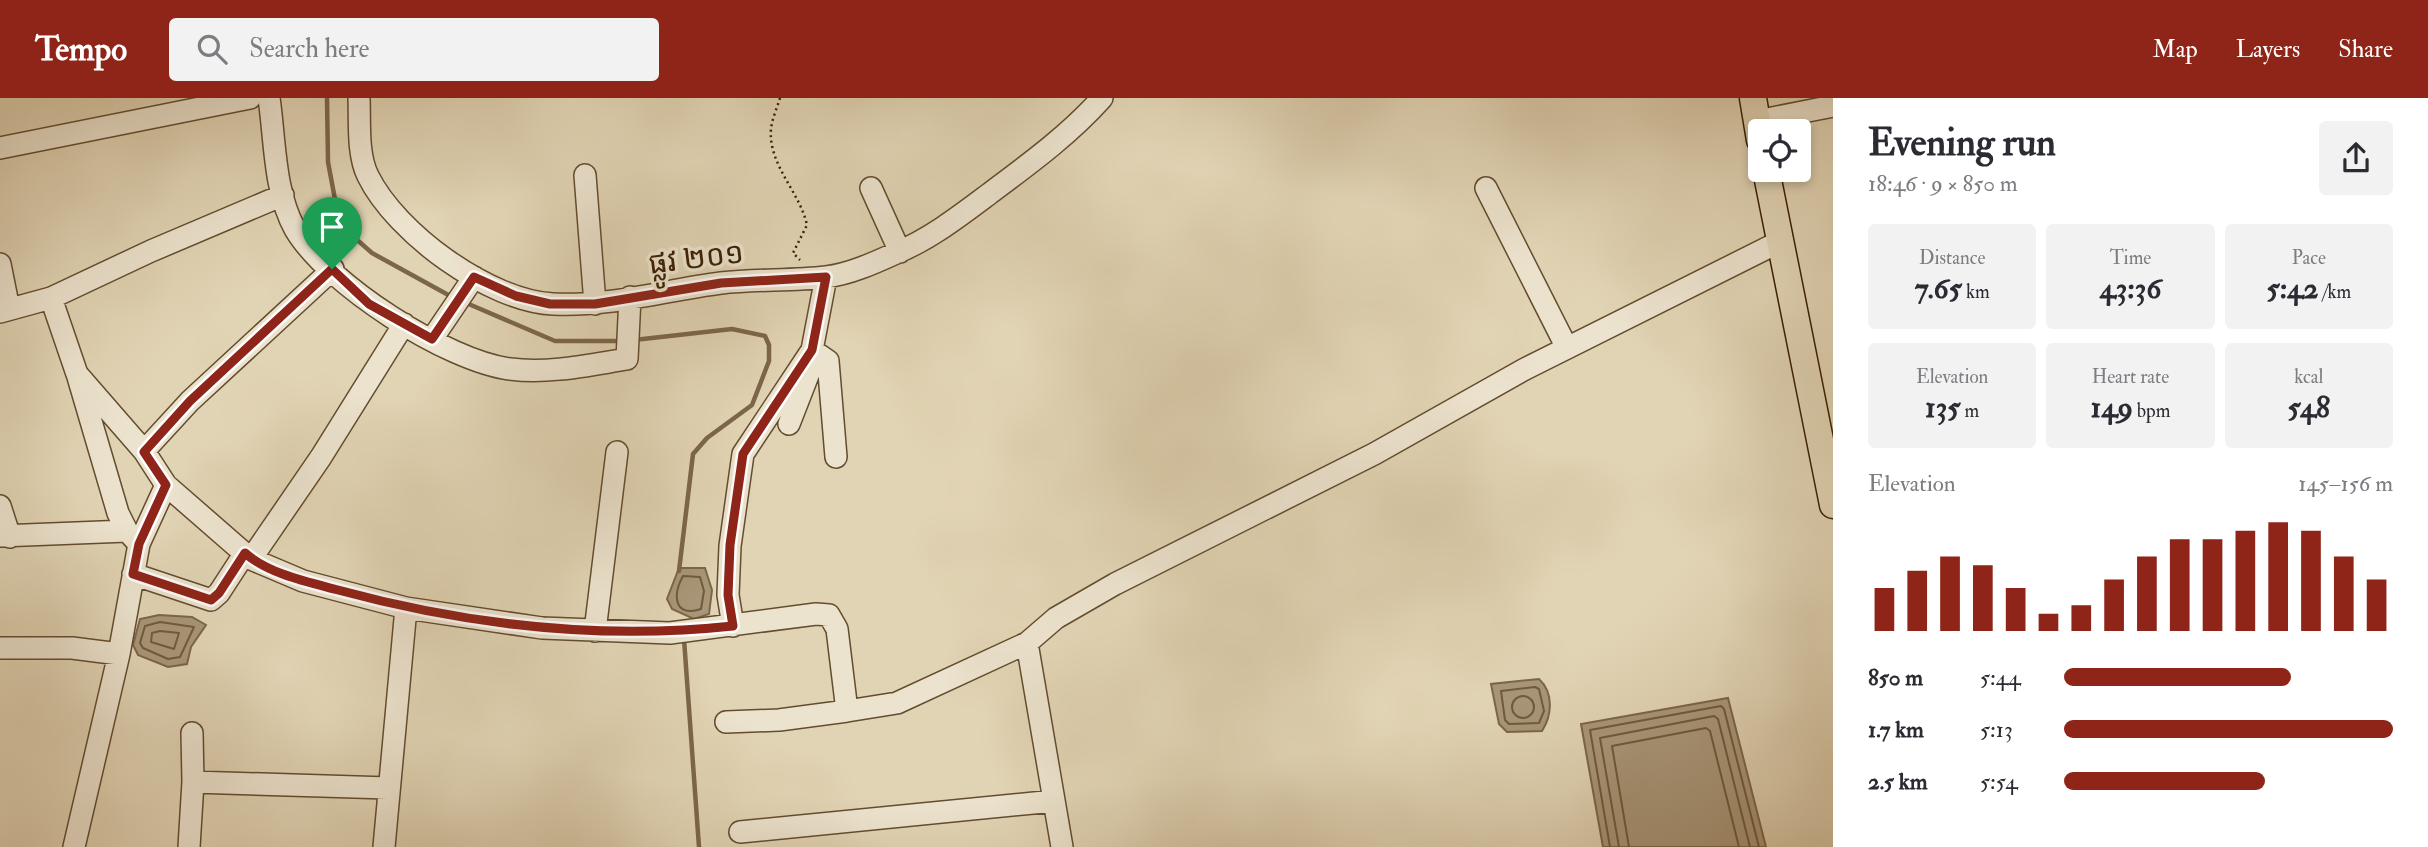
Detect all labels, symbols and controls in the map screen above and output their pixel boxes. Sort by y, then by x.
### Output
search box [169,18,659,81]
text: Tempo [35,29,127,70]
icon: search [193,30,231,68]
text: Search here [249,33,369,65]
text: Map [2153,34,2198,65]
text: Layers [2236,34,2300,65]
text: Share [2338,34,2393,65]
map controls [1748,119,1811,182]
button: locate [1748,119,1811,182]
text: Evening run [1868,119,2056,167]
button: share [2319,121,2393,195]
text: 18:46 · 9 × 850 m [1868,169,2018,198]
pin [302,197,362,269]
icon: arrive [313,208,351,246]
street label: ផ្លូវ ២០១ [646,234,747,290]
text: Distance [1919,246,1985,270]
text: Time [2110,246,2151,270]
text: Pace [2292,246,2326,270]
text: 7.65 [1915,270,1962,307]
text: 43:36 [2100,270,2161,307]
text: 5:42 [2266,270,2318,307]
text: km [1962,280,1990,304]
text: /km [2318,280,2351,304]
text: Elevation [1916,365,1988,389]
text: Heart rate [2092,365,2169,389]
text: kcal [2294,365,2323,389]
text: 135 [1925,389,1960,426]
text: 149 [2091,389,2133,426]
text: 548 [2287,389,2330,426]
text: m [1960,399,1979,423]
text: bpm [2133,399,2170,423]
text: Elevation [1868,469,1956,498]
text: 145–156 m [2298,469,2393,498]
text: 850 m [1868,663,1923,692]
text: 5:44 [1980,663,2021,692]
text: 1.7 km [1868,715,1924,744]
text: 5:13 [1980,715,2013,744]
text: 2.5 km [1868,767,1928,796]
text: 5:54 [1980,767,2018,796]

